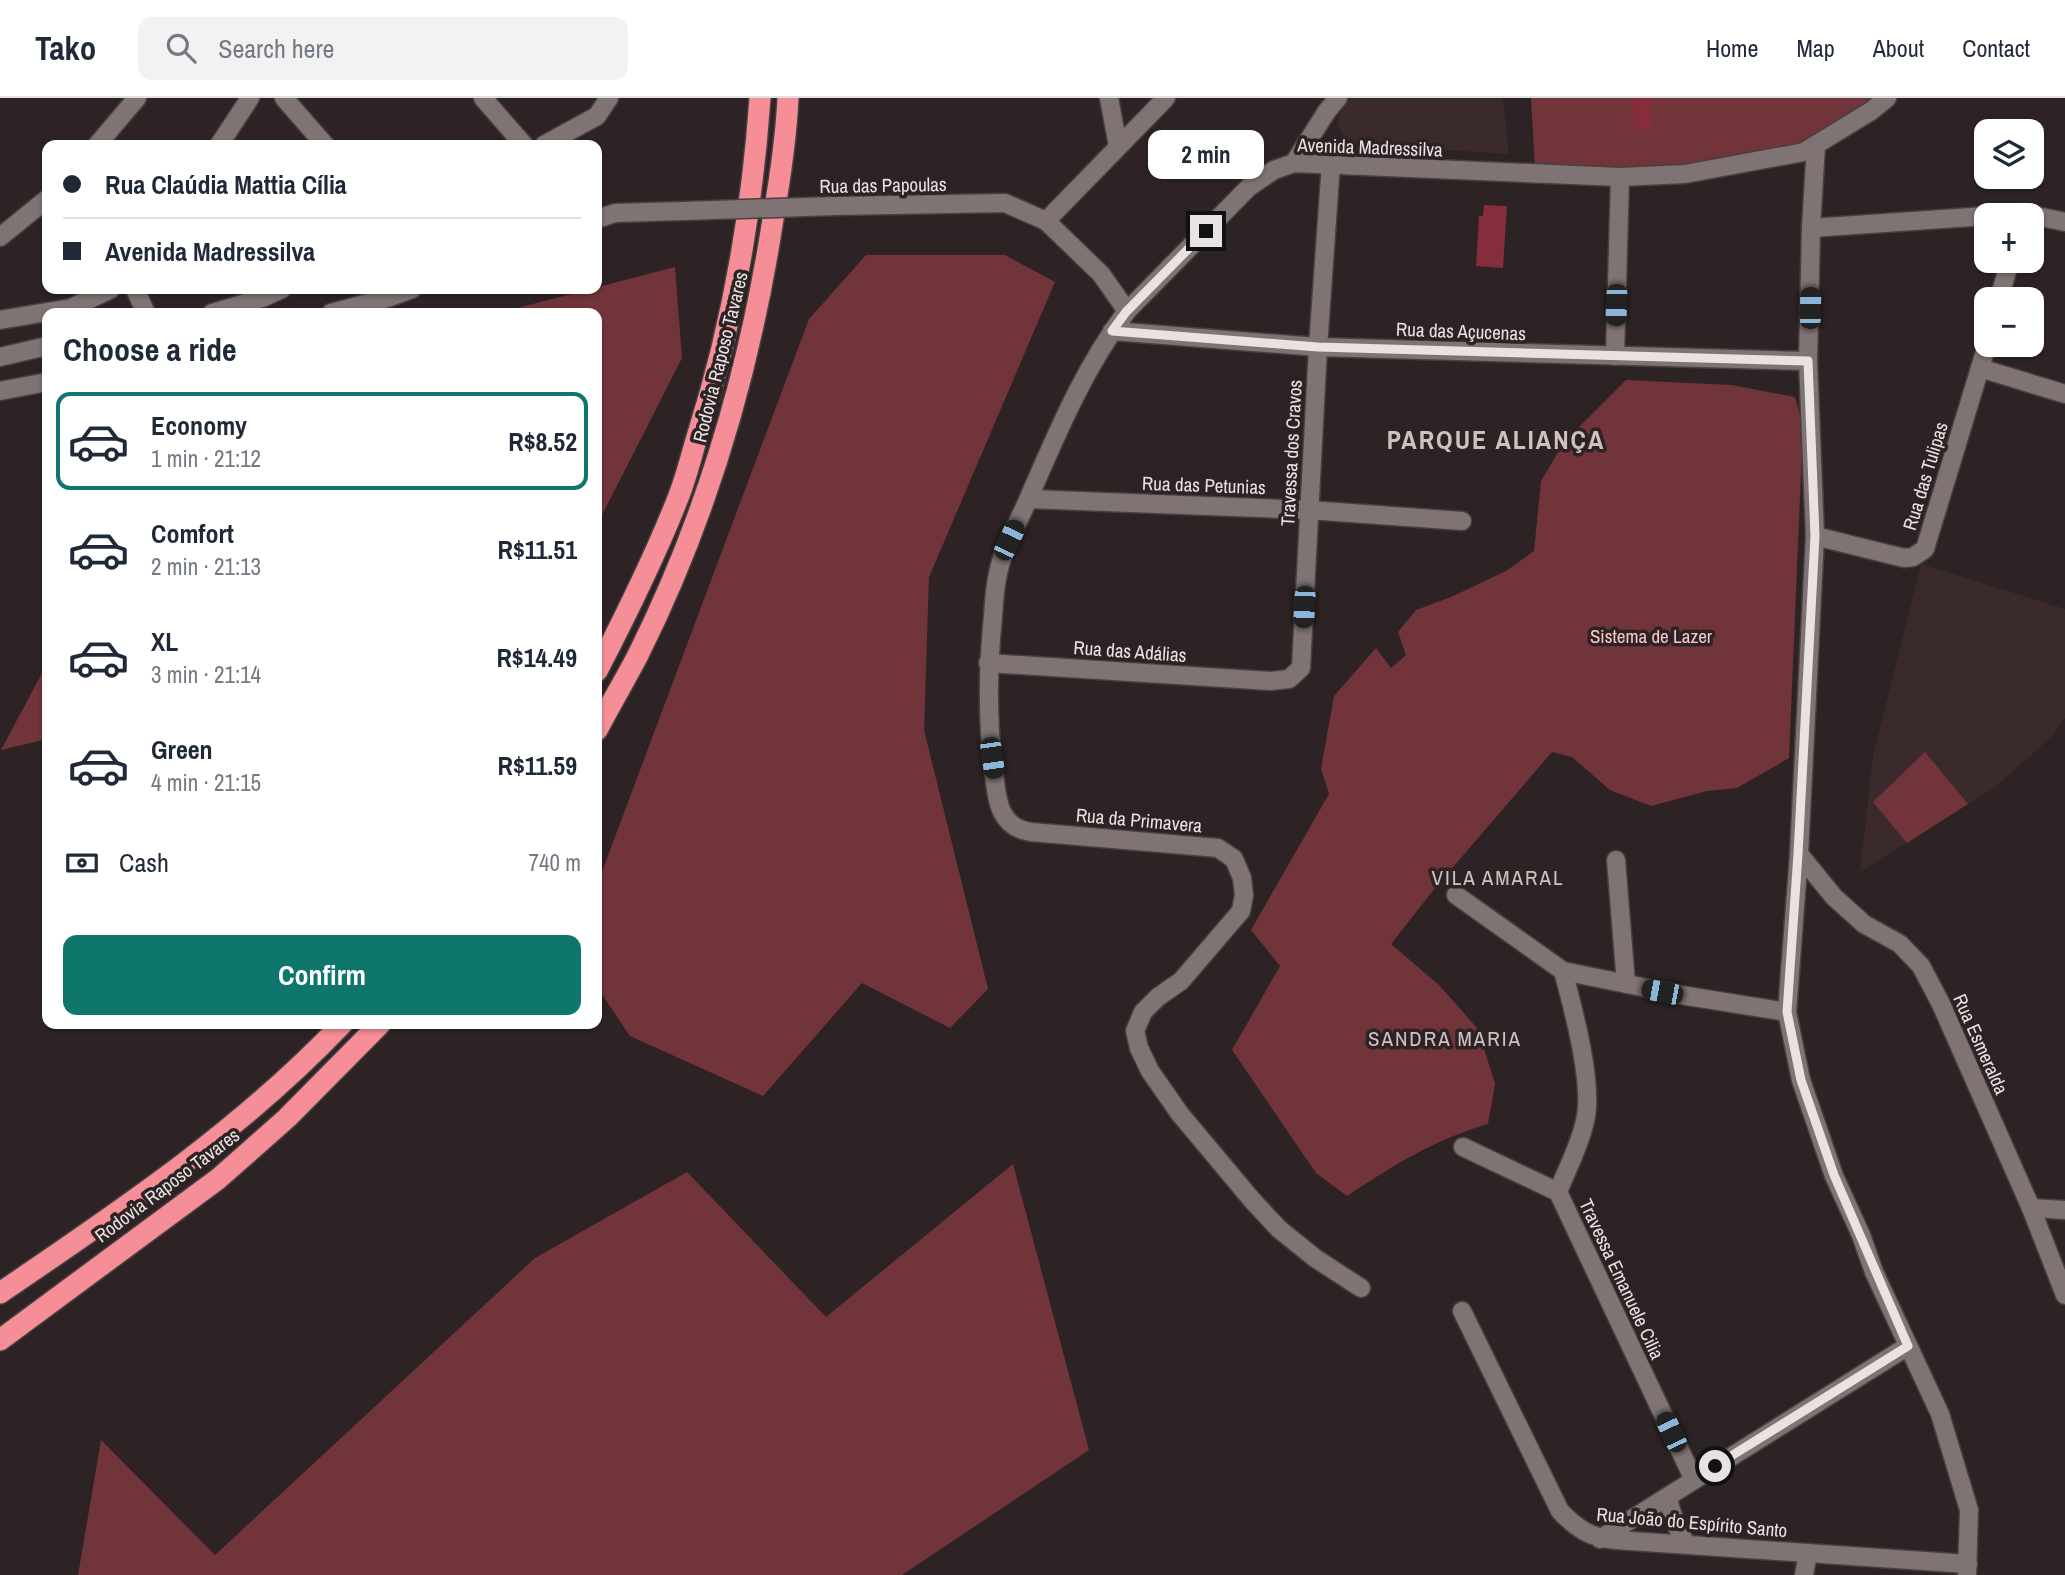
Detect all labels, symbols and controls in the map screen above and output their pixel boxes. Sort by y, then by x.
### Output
search box [138,17,628,80]
text: Tako [35,26,96,70]
icon: search [162,29,200,67]
text: Search here [218,31,334,66]
text: Home [1706,32,1758,64]
text: Map [1796,32,1835,64]
text: About [1873,32,1924,64]
text: Contact [1962,32,2030,64]
map controls [1974,119,2044,357]
button: layers [1974,119,2044,189]
callout: 2 min [1148,130,1264,178]
street label: Avenida Madressilva [1296,131,1443,163]
text: 2 min [1181,139,1231,170]
text: Rua Claúdia Mattia Cília [105,167,347,202]
street label: Rua das Papoulas [819,171,947,199]
button: + [1974,203,2044,273]
route end [1190,215,1222,247]
text: Avenida Madressilva [105,234,315,269]
street label: Rodovia Raposo Tavares [686,269,754,445]
car [1605,284,1628,326]
car [1800,287,1821,329]
button: − [1974,287,2044,357]
street label: Rua das Açucenas [1396,316,1527,346]
text: Choose a ride [63,328,237,371]
street label: Travessa dos Cravos [1274,379,1308,527]
text: Economy [151,408,247,443]
icon: car [67,410,130,473]
street label: Rua das Tulipas [1896,419,1954,533]
district label: PARQUE ALIANÇA [1387,422,1605,457]
text: R$8.52 [508,424,577,459]
text: 1 min · 21:12 [151,443,261,474]
street label: Rua das Petunias [1142,470,1267,500]
text: Comfort [151,516,234,551]
car [991,517,1028,563]
icon: car [67,518,130,581]
text: R$11.51 [498,532,577,567]
text: 2 min · 21:13 [151,551,261,582]
car [1293,585,1316,629]
park label: Sistema de Lazer [1590,623,1713,649]
text: XL [151,624,178,659]
icon: car [67,626,130,689]
street label: Rua das Adálias [1072,634,1188,668]
text: R$14.49 [496,640,577,675]
text: 3 min · 21:14 [151,659,261,690]
text: Green [151,732,213,767]
icon: car [67,734,130,797]
car [979,736,1006,780]
text: R$11.59 [498,748,577,783]
text: 4 min · 21:15 [151,767,261,798]
street label: Rua da Primavera [1075,802,1203,838]
icon: cash [63,844,101,882]
text: Cash [119,845,169,880]
text: 740 m [529,847,581,878]
district label: VILA AMARAL [1431,863,1565,892]
button: Confirm [63,935,581,1015]
car [1640,978,1685,1006]
street label: Rua Esmeralda [1947,990,2015,1099]
district label: SANDRA MARIA [1368,1024,1522,1053]
street label: Rodovia Raposo Tavares [89,1122,245,1248]
street label: Travessa Emanuele Cilia [1573,1194,1671,1364]
car [1653,1409,1690,1455]
route start [1699,1450,1731,1482]
street label: Rua João do Espírito Santo [1596,1501,1788,1543]

